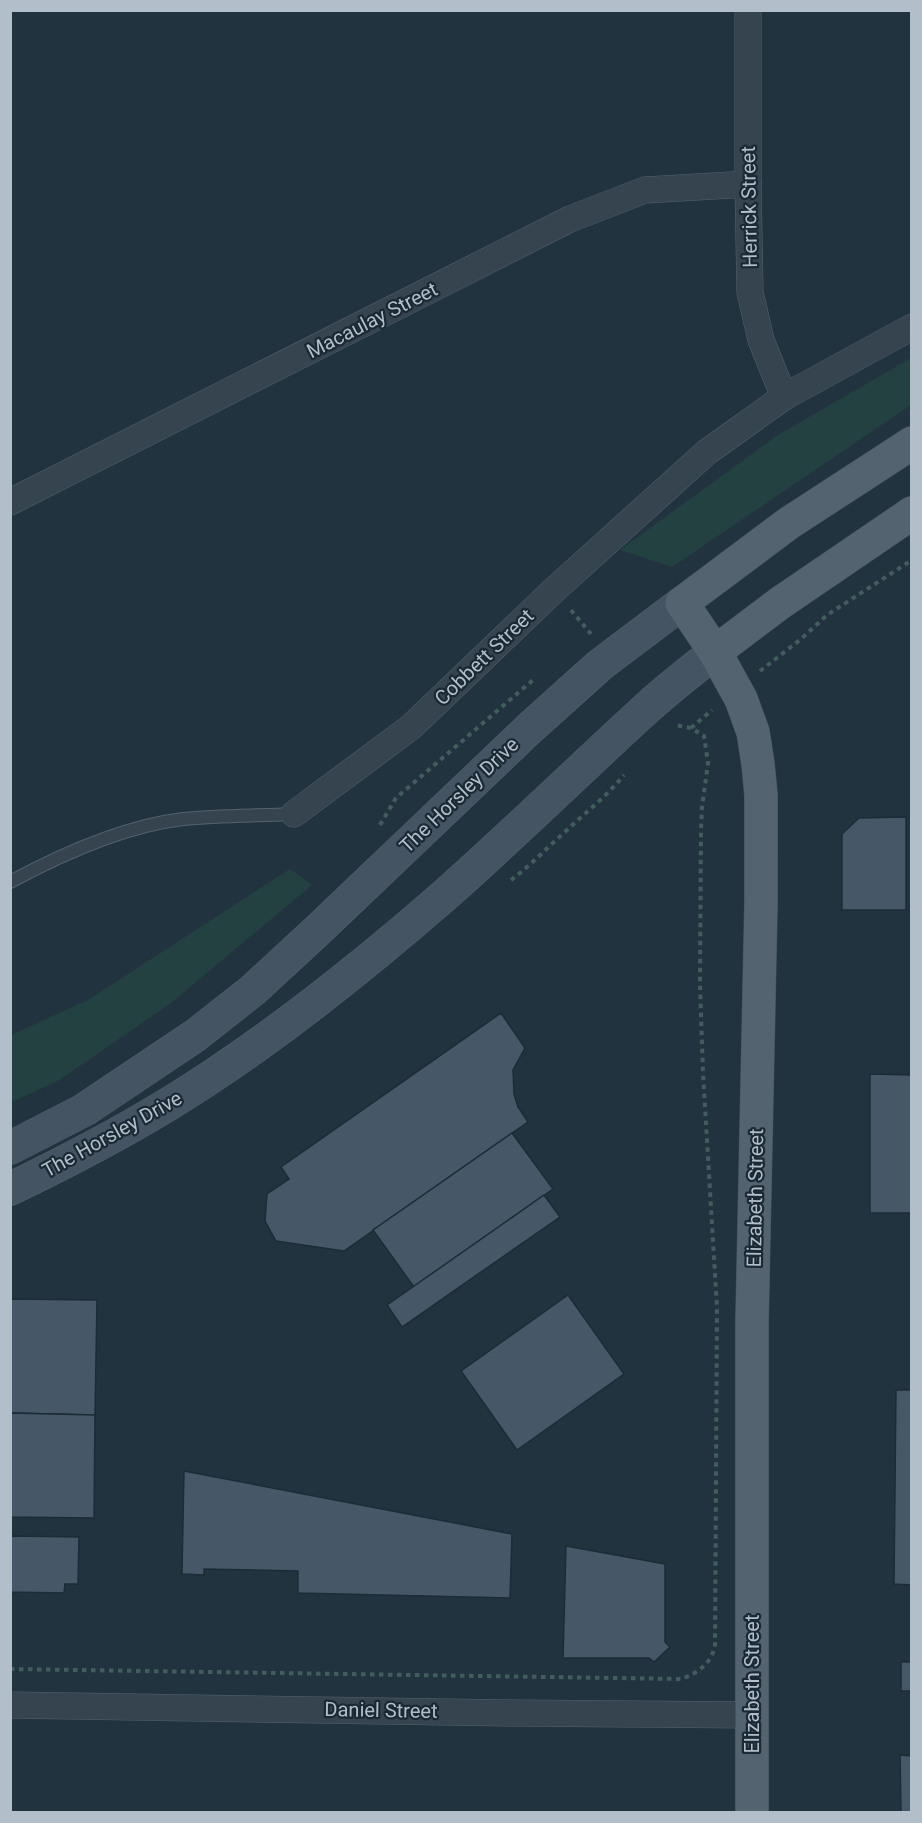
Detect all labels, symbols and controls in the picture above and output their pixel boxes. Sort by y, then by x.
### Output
street label: Herrick Street [736,146,762,268]
street label: Macaulay Street [303,277,441,363]
street label: Cobbett Street [430,604,538,710]
street label: The Horsley Drive [395,732,523,858]
street label: The Horsley Drive [38,1086,186,1182]
street label: Elizabeth Street [742,1128,768,1268]
street label: Elizabeth Street [740,1614,764,1754]
street label: Daniel Street [324,1697,438,1723]

